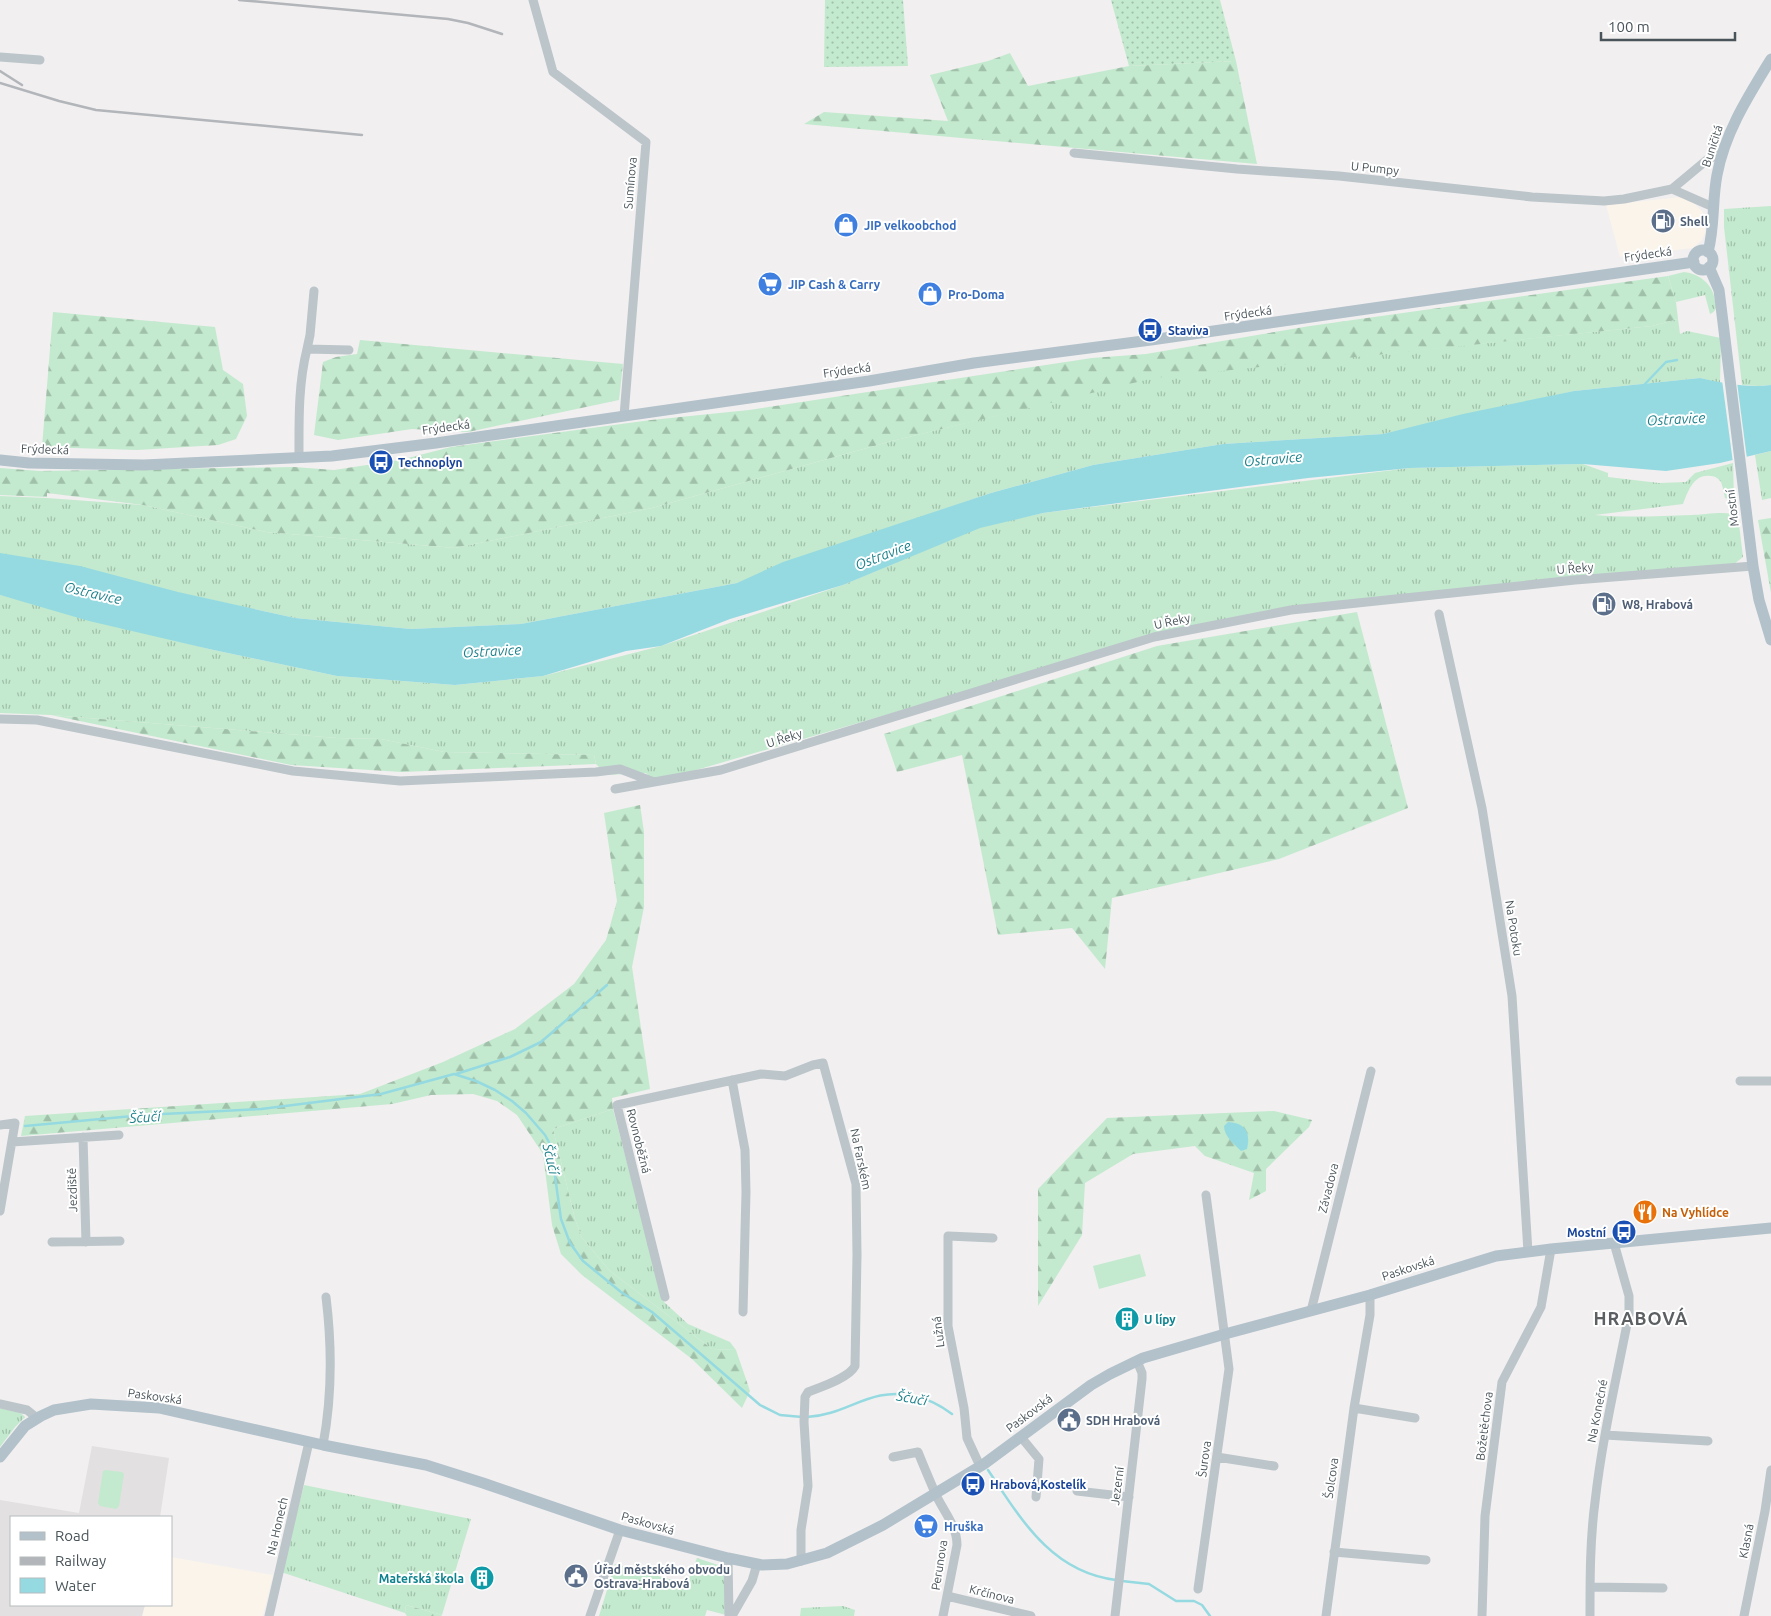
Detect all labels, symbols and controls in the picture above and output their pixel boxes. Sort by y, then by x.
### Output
scale bar [1601,10,1735,42]
text: 100 m [1608,18,1650,35]
street label: Buničitá [1699,123,1725,169]
street label: Sumínova [621,156,639,210]
street label: U Pumpy [1350,159,1400,177]
fuel station icon: Shell [1650,208,1676,234]
shop icon: JIP velkoobchod [833,212,859,238]
place label: Shell [1680,215,1708,228]
place label: JIP velkoobchod [864,219,956,232]
street label: Frýdecká [1623,244,1673,264]
supermarket icon: JIP Cash & Carry [757,271,783,297]
place label: JIP Cash & Carry [788,278,881,291]
shop icon: Pro-Doma [917,281,943,307]
place label: Pro-Doma [948,288,1005,301]
street label: Frýdecká [1223,303,1273,323]
bus stop icon: Staviva [1137,317,1163,343]
place label: Staviva [1168,324,1209,337]
street label: Frýdecká [822,360,872,380]
water label: Ostravice [1646,409,1706,429]
street label: Frýdecká [421,417,471,437]
street label: Frýdecká [21,442,69,456]
water label: Ostravice [1243,448,1303,470]
bus stop icon: Technoplyn [368,449,394,475]
place label: Technoplyn [398,456,463,469]
street label: Mostní [1723,488,1741,527]
water label: Ostravice [853,537,913,573]
street label: U Řeky [1556,560,1594,576]
water label: Ostravice [63,579,123,607]
fuel station icon: W8, Hrabová [1591,591,1617,617]
place label: W8, Hrabová [1622,598,1693,611]
street label: U Řeky [1153,611,1192,631]
water label: Ostravice [462,641,522,661]
street label: U Řeky [764,726,804,750]
street label: Na Potoku [1503,899,1525,957]
water label: Ščučí [128,1107,163,1126]
street label: Rovnoběžná [625,1107,653,1175]
street label: Na Farském [848,1127,874,1191]
water label: Ščučí [539,1141,564,1177]
street label: Závadova [1316,1162,1340,1214]
street label: Jezdiště [65,1168,79,1212]
restaurant icon: Na Vyhlídce [1632,1199,1658,1225]
place label: Na Vyhlídce [1662,1206,1729,1219]
bus stop icon: Mostní [1611,1219,1637,1245]
place label: Mostní [1567,1226,1607,1239]
street label: Paskovská [1380,1253,1436,1283]
building icon: U lípy [1114,1306,1140,1332]
district label: HRABOVÁ [1594,1307,1688,1328]
place label: U lípy [1144,1313,1176,1326]
street label: Lužná [930,1316,946,1348]
street label: Na Konečné [1584,1378,1610,1444]
street label: Paskovská [127,1386,183,1406]
water label: Ščučí [894,1386,930,1409]
street label: Paskovská [1003,1391,1055,1435]
street label: Božetěchova [1473,1391,1495,1461]
public building icon: SDH Hrabová [1056,1407,1082,1433]
place label: SDH Hrabová [1086,1414,1160,1427]
street label: Šurova [1195,1440,1213,1478]
street label: Šolcova [1322,1457,1340,1499]
street label: Jezerní [1108,1465,1126,1506]
bus stop icon: Hrabová,Kostelík [960,1471,986,1497]
place label: Hrabová,Kostelík [990,1478,1086,1491]
street label: Na Honech [264,1496,290,1556]
street label: Paskovská [620,1509,676,1537]
supermarket icon: Hruška [913,1513,939,1539]
legend [10,1516,172,1606]
place label: Hruška [944,1520,983,1533]
street label: Klasná [1736,1523,1756,1559]
text: Road [55,1527,90,1544]
street label: Perunova [929,1539,949,1591]
text: Railway [55,1552,106,1569]
place label: Úřad městského obvodu Ostrava-Hrabová [594,1561,730,1590]
public building icon: Úřad městského obvodu Ostrava-Hrabová [563,1563,589,1589]
building icon: Mateřská škola [469,1565,495,1591]
place label: Mateřská škola [379,1572,464,1585]
text: Water [55,1577,96,1594]
street label: Krčínova [968,1582,1016,1606]

